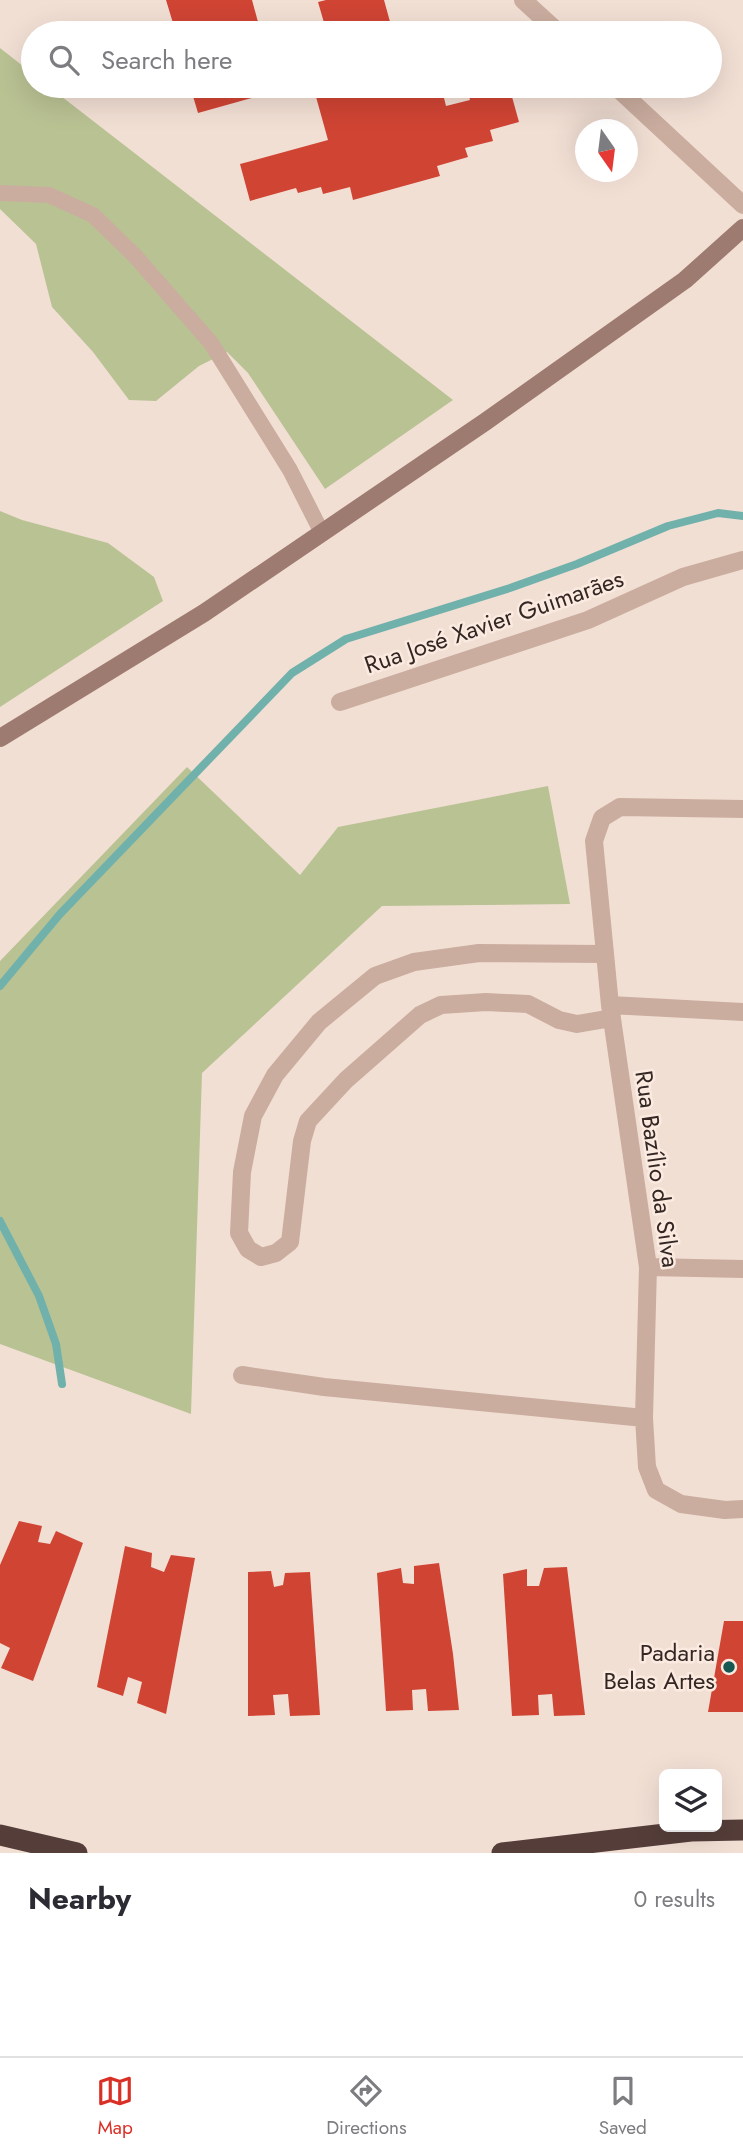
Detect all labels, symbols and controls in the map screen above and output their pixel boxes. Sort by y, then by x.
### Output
search box [21,21,722,98]
icon: search [45,41,83,79]
text: Search here [101,41,233,79]
north arrow [575,119,638,182]
street label: Rua José Xavier Guimarães [360,561,628,682]
street label: Rua Bazílio da Silva [626,1068,689,1270]
place label: Padaria Belas Artes [603,1635,715,1698]
marker: Padaria Belas Artes [721,1659,737,1675]
map controls [659,1769,722,1832]
button: layers [659,1769,722,1832]
text: Nearby [28,1877,131,1920]
text: 0 results [633,1882,715,1916]
tab: Map [96,2072,134,2141]
tab: Directions [326,2072,407,2141]
tab: Saved [599,2072,647,2141]

